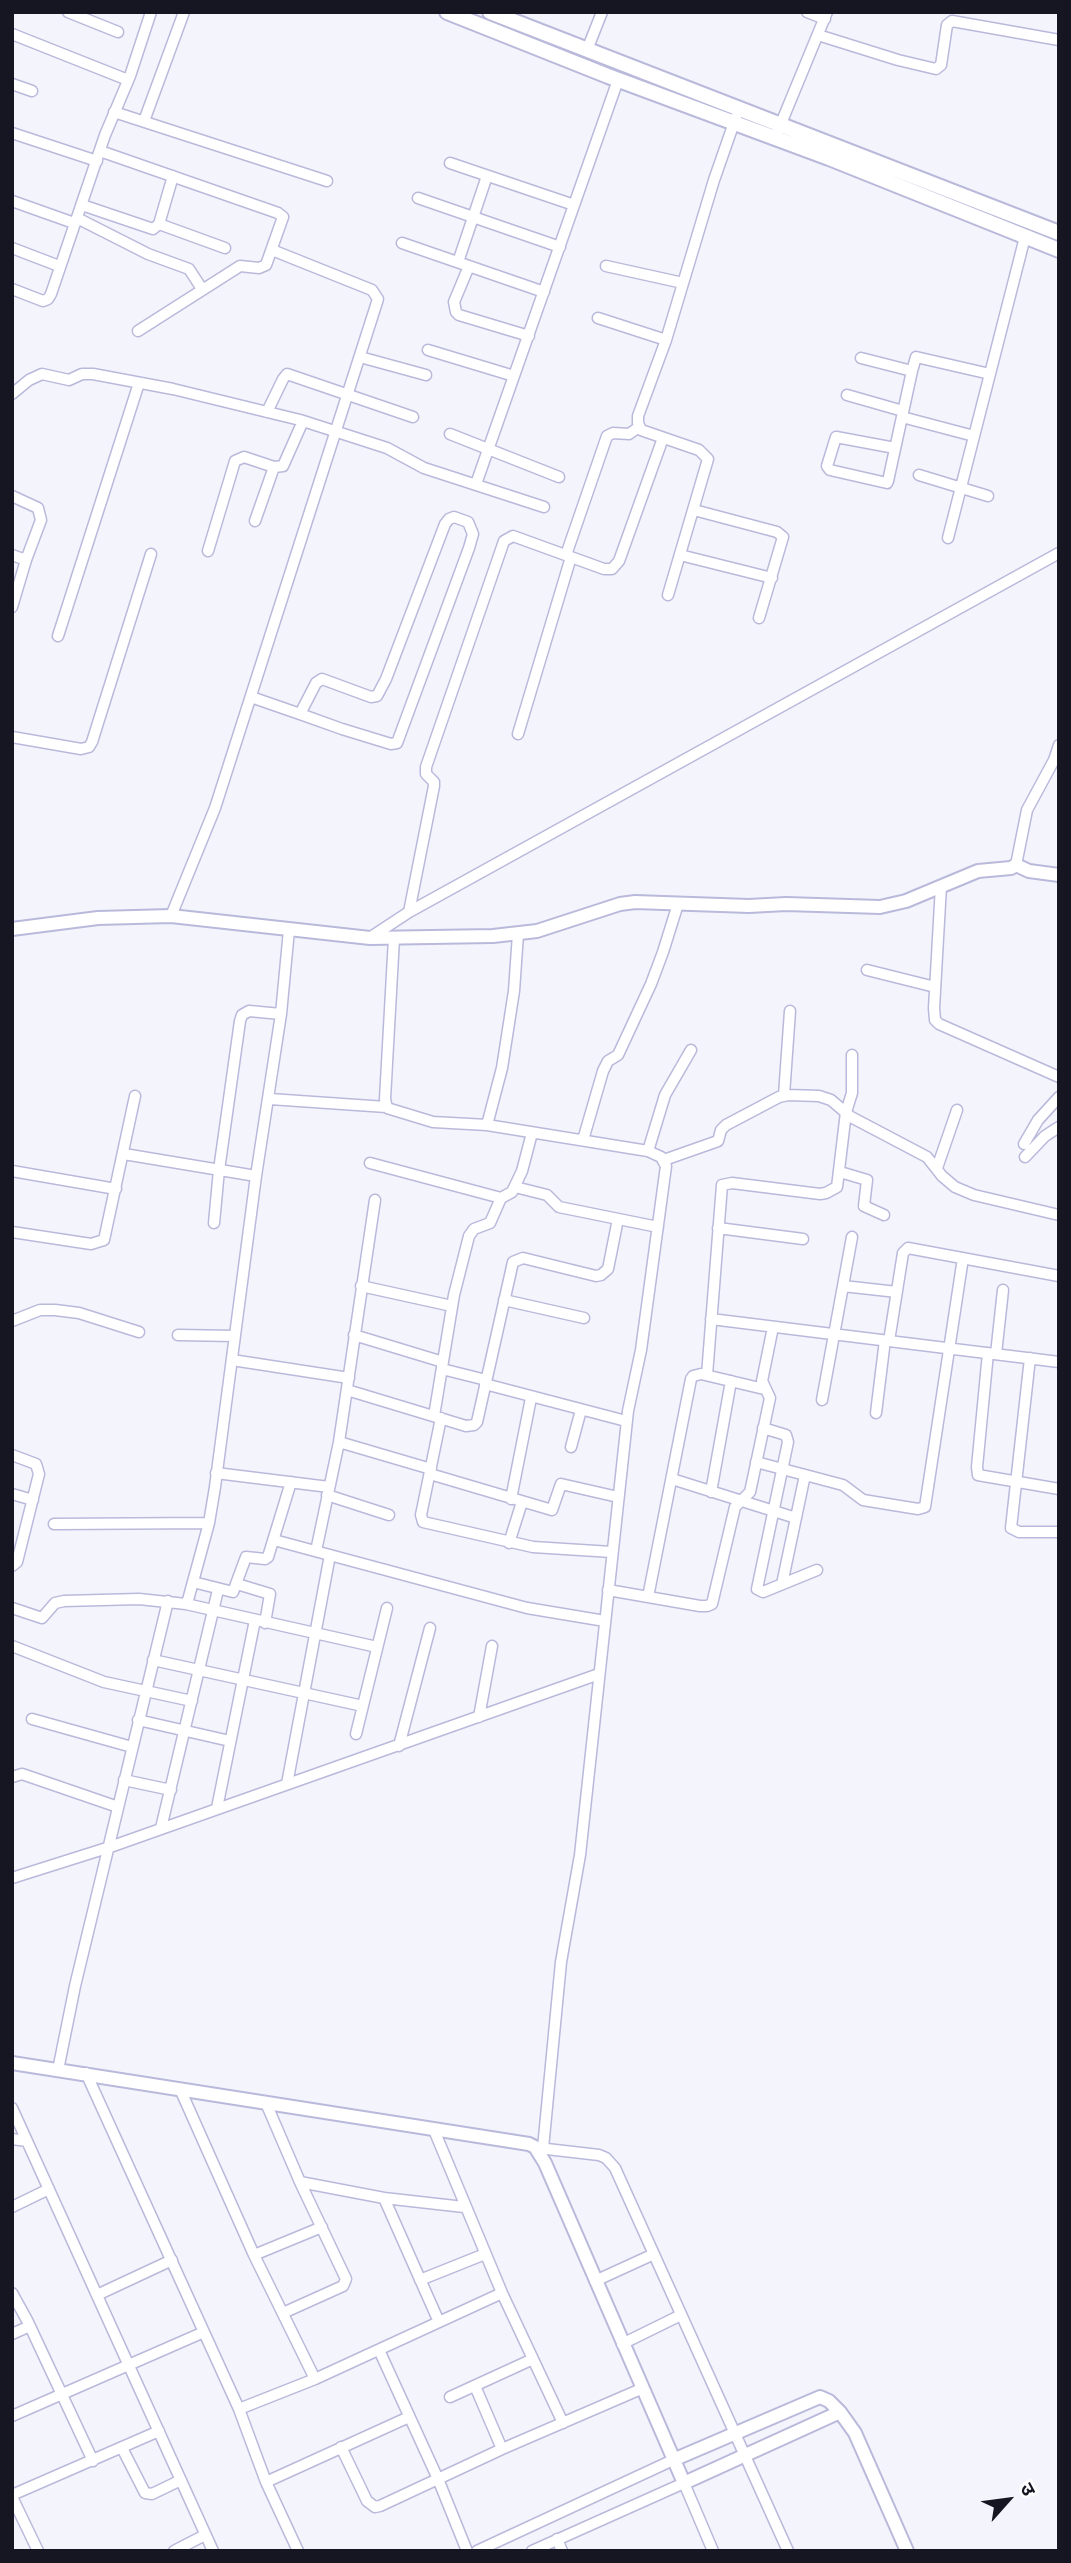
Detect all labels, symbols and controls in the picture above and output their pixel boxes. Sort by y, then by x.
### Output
north arrow [973,2465,1043,2535]
text: उ [1014,2480,1040,2500]

